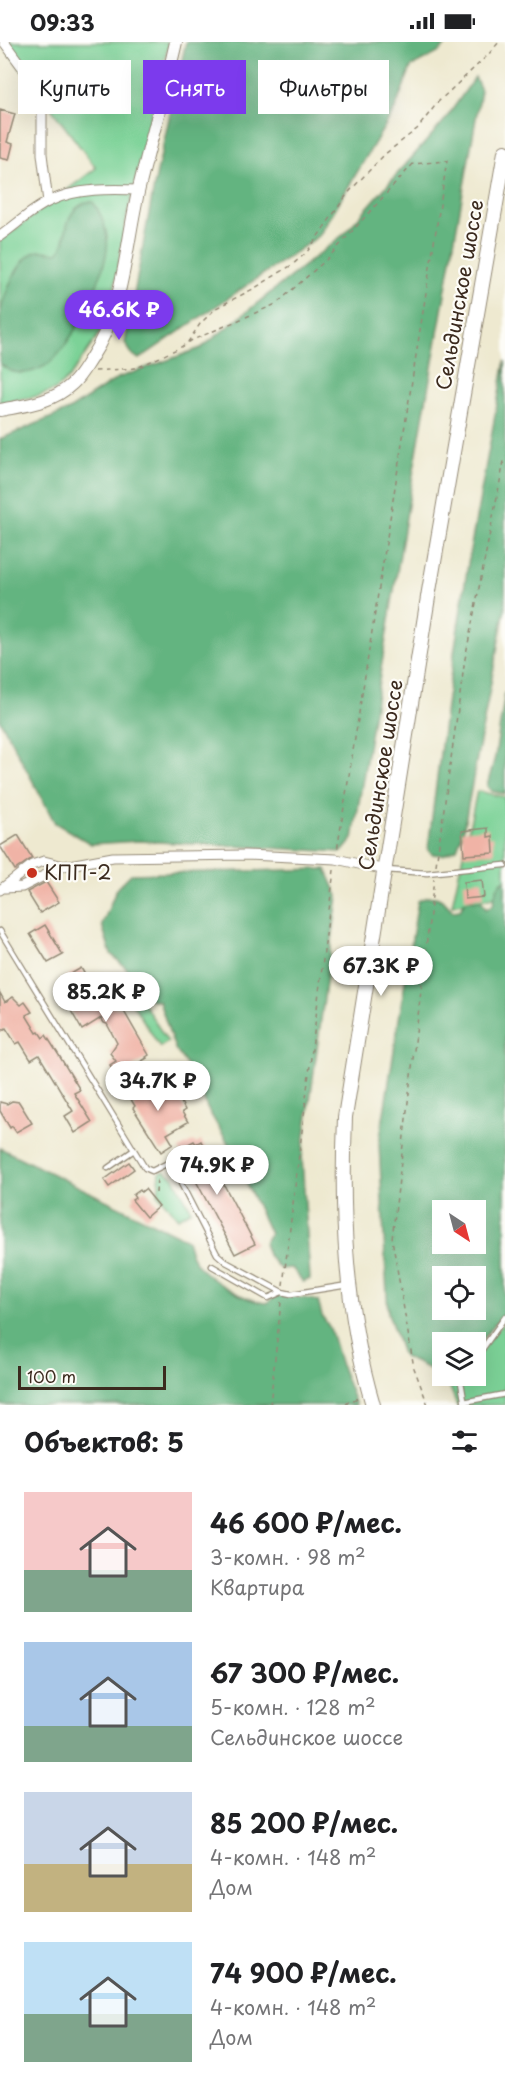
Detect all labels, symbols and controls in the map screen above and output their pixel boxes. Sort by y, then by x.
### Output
text: 09:33 [30,5,95,38]
chip: Купить [18,60,131,114]
chip: Снять [143,60,246,114]
chip: Фильтры [258,60,389,114]
street label: Сельдинское шоссе [427,197,491,393]
pin: 46.6K ₽ [64,290,174,341]
text: 46.6K ₽ [79,294,159,324]
street label: Сельдинское шоссе [350,677,410,873]
place label: КПП-2 [44,857,111,887]
marker: КПП-2 [25,866,39,880]
pin: 67.3K ₽ [326,946,436,997]
text: 67.3K ₽ [343,950,419,980]
pin: 85.2K ₽ [51,972,161,1023]
text: 85.2K ₽ [67,976,145,1006]
pin: 34.7K ₽ [103,1061,213,1112]
text: 34.7K ₽ [119,1065,197,1095]
pin: 74.9K ₽ [162,1145,272,1196]
text: 74.9K ₽ [180,1149,254,1179]
north arrow [432,1200,486,1254]
map controls [432,1200,486,1386]
button: locate [432,1266,486,1320]
button: layers [432,1332,486,1386]
scale bar [18,1363,166,1390]
text: 100 m [27,1364,76,1388]
text: Объектов: 5 [24,1422,184,1461]
icon: filters [448,1425,481,1458]
text: 46 600 ₽/мес. [210,1503,402,1542]
icon: home [72,1516,144,1588]
text: 3-комн. · 98 m² [210,1542,366,1572]
text: Квартира [210,1572,304,1602]
text: 67 300 ₽/мес. [210,1653,399,1692]
icon: home [72,1666,144,1738]
text: 5-комн. · 128 m² [210,1692,376,1722]
text: Сельдинское шоссе [210,1722,403,1752]
text: 85 200 ₽/мес. [210,1803,398,1842]
icon: home [72,1816,144,1888]
text: 4-комн. · 148 m² [210,1842,376,1872]
text: Дом [210,1872,253,1902]
text: 74 900 ₽/мес. [210,1953,397,1992]
icon: home [72,1966,144,2038]
text: 4-комн. · 148 m² [210,1992,376,2022]
text: Дом [210,2022,253,2052]

